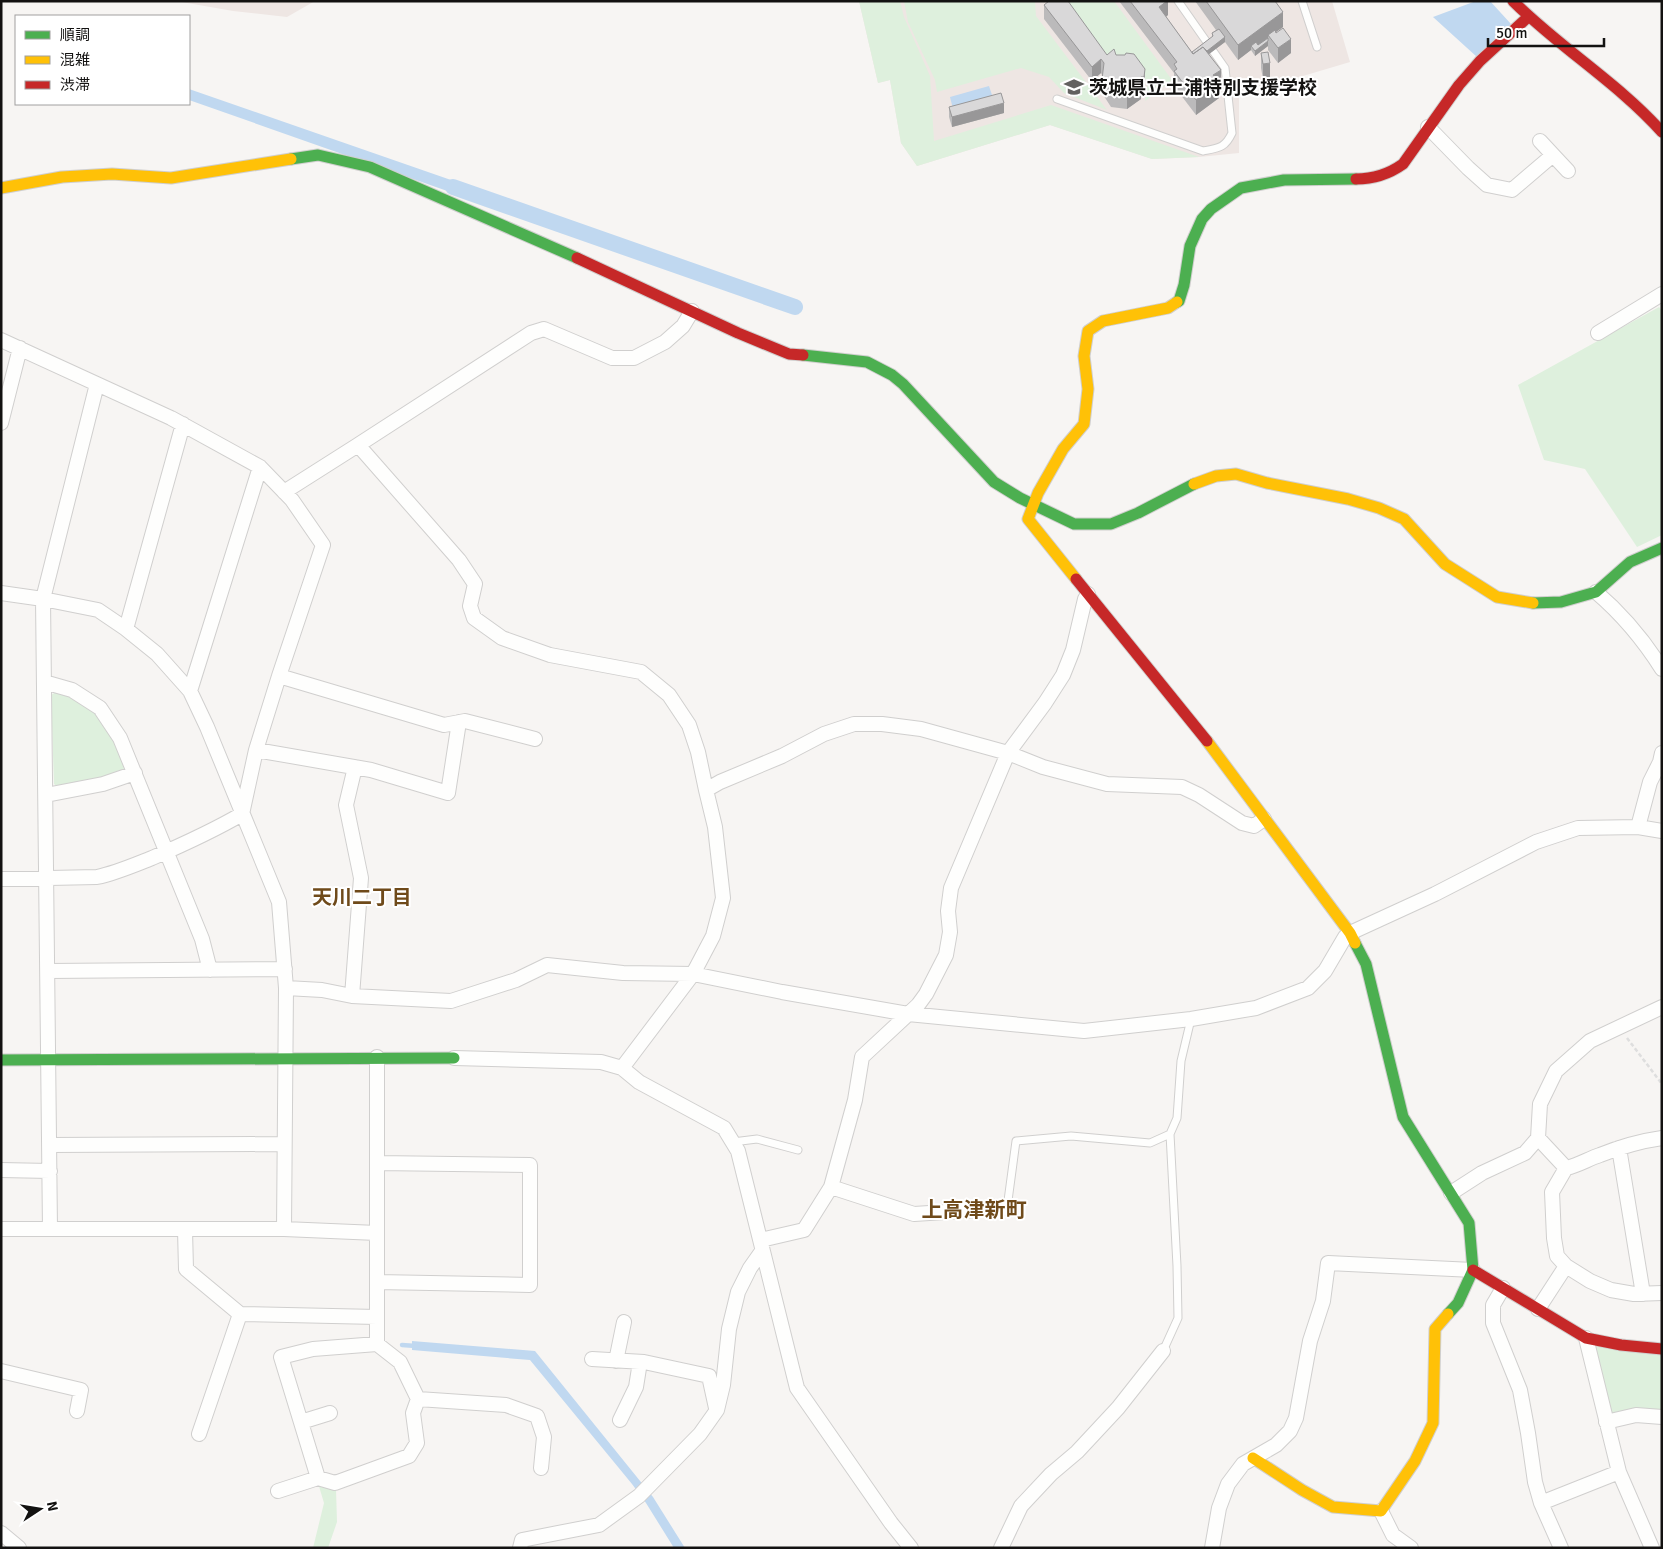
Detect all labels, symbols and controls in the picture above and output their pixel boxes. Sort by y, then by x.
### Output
legend [15,15,190,105]
scale bar [1488,15,1604,47]
text: 50 m [1496,24,1527,42]
text: 順調 [60,26,90,44]
text: 混雑 [60,51,90,69]
text: 渋滞 [60,76,90,94]
school or university icon: 茨城県立土浦特別支援学校 [1063,76,1085,98]
place label: 茨城県立土浦特別支援学校 [1089,76,1317,100]
district label: 天川二丁目 [312,885,412,910]
district label: 上高津新町 [922,1197,1027,1223]
north arrow [15,1484,65,1534]
text: N [43,1500,62,1513]

